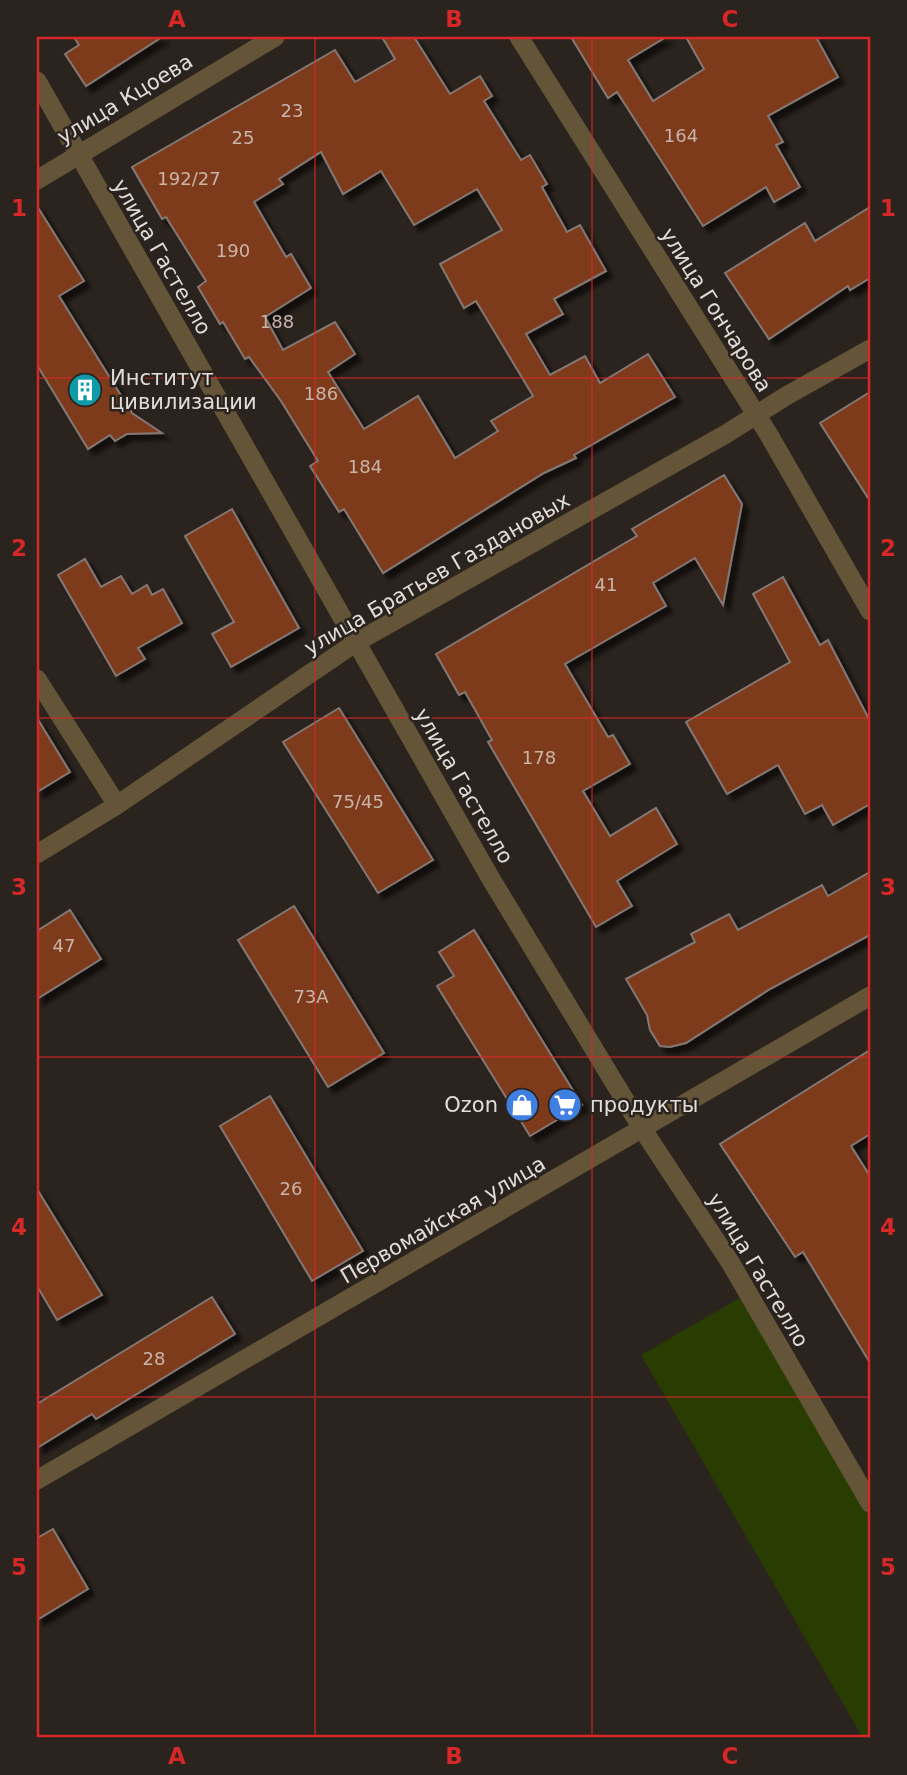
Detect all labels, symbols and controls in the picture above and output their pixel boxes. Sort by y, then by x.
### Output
text: A [168,6,186,32]
text: B [445,6,463,32]
text: C [722,6,738,32]
street label: улица Кцоева [53,49,197,149]
house number: 23 [281,100,303,121]
house number: 164 [664,125,698,146]
house number: 25 [232,127,254,148]
house number: 192/27 [157,168,221,189]
street label: улица Гастелло [108,175,216,339]
text: 1 [11,195,27,221]
text: 1 [880,195,896,221]
street label: улица Гончарова [656,223,776,397]
house number: 190 [216,240,250,261]
house number: 188 [260,311,294,332]
place label: Институт цивилизации [110,366,257,414]
building icon: Институт цивилизации [66,371,104,409]
house number: 186 [304,383,338,404]
house number: 184 [348,456,382,477]
street label: улица Братьев Газдановых [300,488,574,660]
text: 2 [11,535,27,561]
text: 2 [880,535,896,561]
house number: 41 [595,574,617,595]
street label: улица Гастелло [410,704,518,868]
house number: 178 [522,747,556,768]
house number: 75/45 [332,791,384,812]
text: 3 [11,874,27,900]
text: 3 [880,874,896,900]
house number: 47 [53,935,75,956]
house number: 73А [293,986,329,1007]
shop icon: Ozon [503,1086,541,1124]
supermarket icon: продукты [546,1086,584,1124]
place label: Ozon [444,1093,498,1117]
place label: продукты [590,1093,698,1117]
street label: Первомайская улица [336,1151,550,1289]
house number: 26 [280,1178,302,1199]
street label: улица Гастелло [703,1189,813,1351]
text: 4 [11,1214,27,1240]
text: 4 [880,1214,896,1240]
house number: 28 [143,1348,165,1369]
text: 5 [11,1554,27,1580]
text: 5 [880,1554,896,1580]
text: A [168,1743,186,1769]
text: B [445,1743,463,1769]
text: C [722,1743,738,1769]

